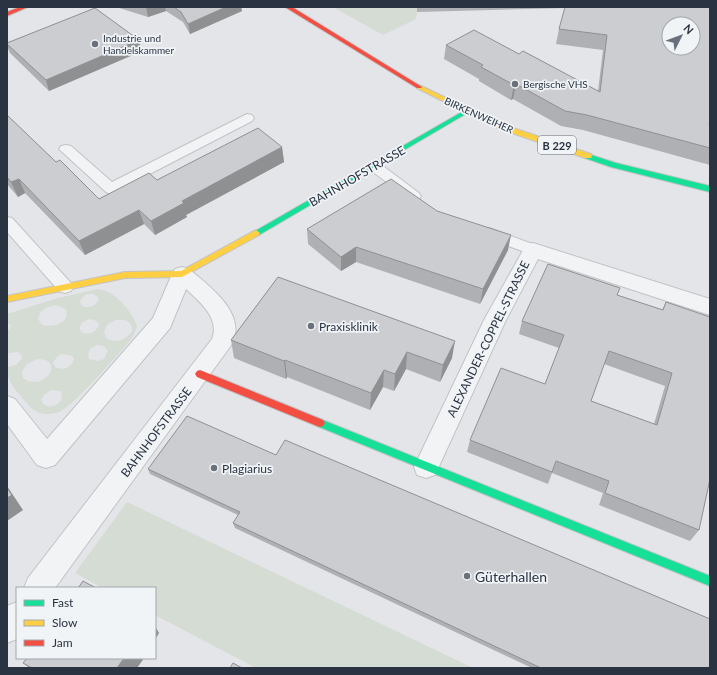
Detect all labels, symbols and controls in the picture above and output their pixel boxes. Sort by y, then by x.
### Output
north arrow [661,16,701,56]
text: N [681,21,696,36]
place label: Industrie und Handelskammer [103,32,174,56]
marker: Industrie und Handelskammer [90,39,100,49]
place label: Bergische VHS [523,78,588,90]
marker: Bergische VHS [510,79,520,89]
street label: BIRKENWEIHER [443,94,516,136]
road number: B 229 [538,136,576,154]
street label: BAHNHOFSTRASSE [306,142,408,210]
street label: ALEXANDER-COPPEL-STRASSE [444,258,532,420]
place label: Praxisklinik [319,319,379,334]
marker: Praxisklinik [306,321,316,331]
street label: BAHNHOFSTRASSE [117,384,195,480]
place label: Plagiarius [222,461,272,476]
marker: Plagiarius [209,463,219,473]
place label: Güterhallen [475,568,547,585]
marker: Güterhallen [462,571,472,581]
legend [16,587,156,659]
text: Fast [52,595,74,610]
text: Slow [52,615,78,630]
text: Jam [52,635,73,650]

